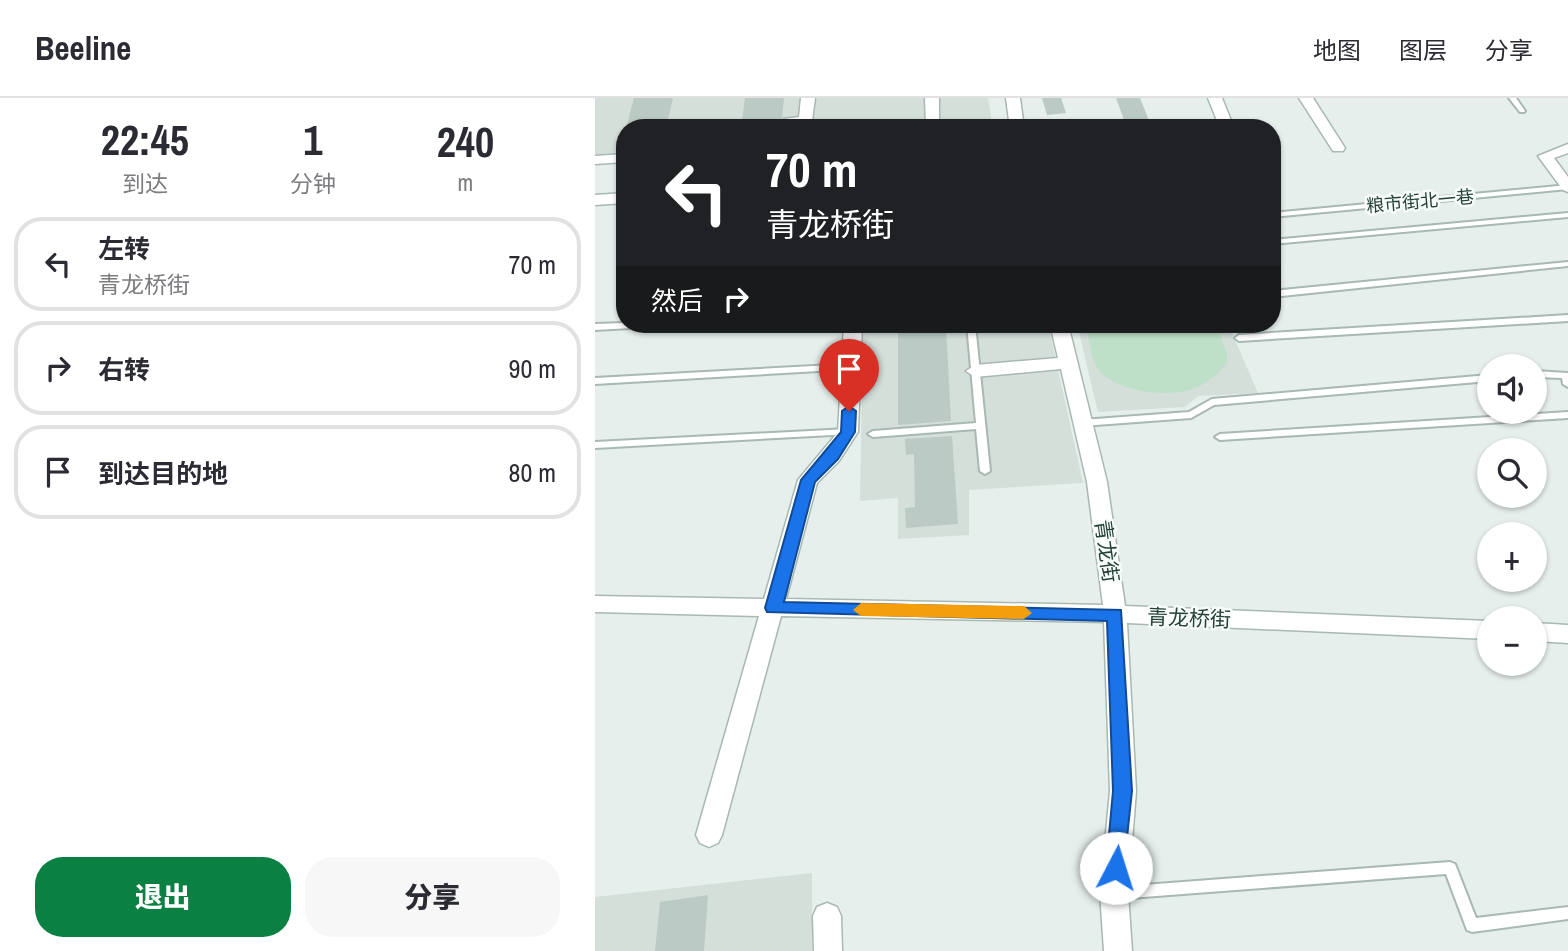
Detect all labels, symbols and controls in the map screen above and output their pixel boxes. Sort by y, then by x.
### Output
text: Beeline [35,26,131,70]
text: 地图 [1313,34,1361,66]
text: 图层 [1399,34,1447,66]
text: 分享 [1485,34,1533,66]
text: 22:45 [101,112,189,168]
text: 1 [303,112,322,168]
text: 240 [437,114,494,170]
text: 70 m [766,136,858,202]
icon: left [651,147,742,238]
text: m [458,167,473,198]
text: 到达 [122,168,168,199]
text: 分钟 [290,168,336,199]
street label: 粮市街北一巷 [1365,184,1475,218]
text: 青龙桥街 [766,203,894,246]
text: 左转 [98,231,150,266]
icon: left [39,245,77,283]
text: 70 m [509,247,556,282]
text: 青龙桥街 [98,269,190,300]
icon: right [717,280,755,318]
text: 然后 [651,283,703,318]
pin [819,339,879,411]
icon: right [39,349,77,387]
icon: arrive [830,350,868,388]
text: 90 m [509,351,556,386]
text: 右转 [98,352,150,387]
map controls [1477,354,1547,676]
button: sound [1477,354,1547,424]
button: search [1477,438,1547,508]
icon: arrive [39,453,77,491]
text: 80 m [509,455,556,490]
text: 到达目的地 [98,456,228,491]
street label: 青龙街 [1088,518,1126,584]
button: + [1477,522,1547,592]
street label: 青龙桥街 [1147,602,1231,634]
button: − [1477,606,1547,676]
position arrow [1079,831,1153,905]
button: 退出 [35,857,291,937]
button: 分享 [305,857,560,937]

